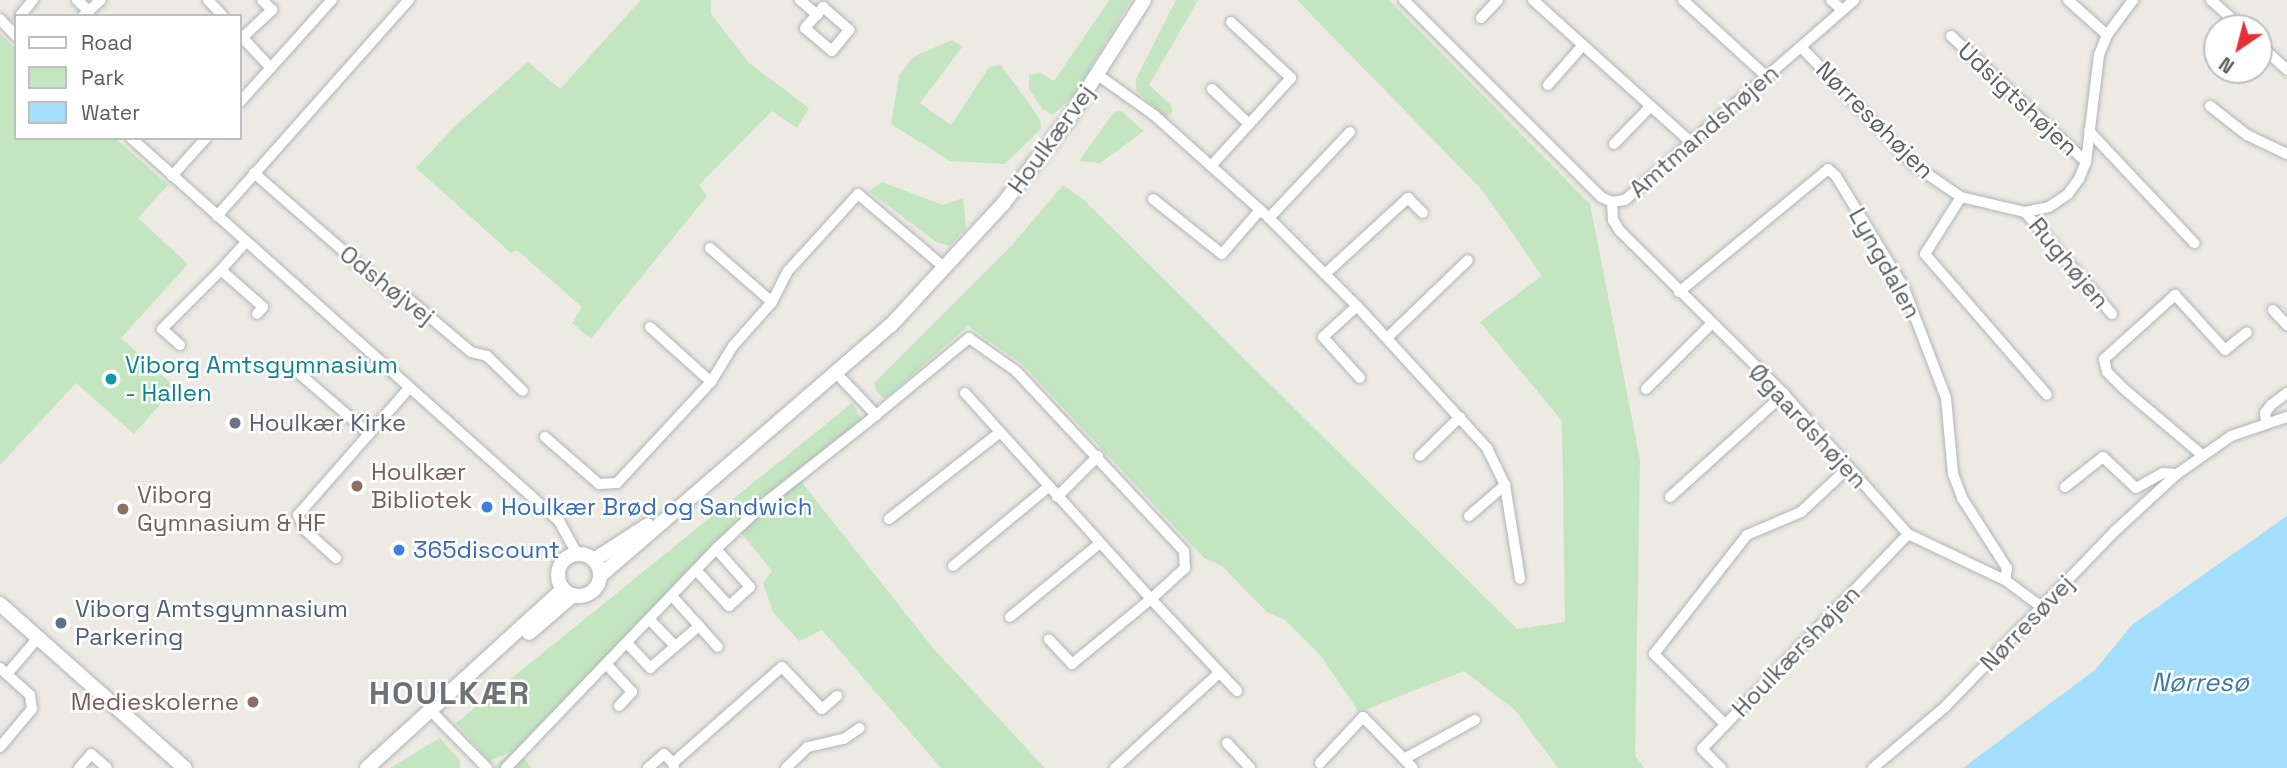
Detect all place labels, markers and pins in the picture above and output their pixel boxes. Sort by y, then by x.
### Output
place label: Viborg Amtsgymnasium - Hallen [125,351,398,407]
marker: Viborg Amtsgymnasium - Hallen [103,371,119,387]
place label: Houlkær Kirke [249,409,406,437]
marker: Houlkær Kirke [227,415,243,431]
place label: Houlkær Bibliotek [371,458,472,514]
marker: Houlkær Bibliotek [349,478,365,494]
place label: Viborg Gymnasium & HF [137,481,326,537]
place label: Houlkær Brød og Sandwich [501,493,812,521]
marker: Houlkær Brød og Sandwich [479,499,495,515]
marker: Viborg Gymnasium & HF [115,501,131,517]
place label: 365discount [413,536,560,564]
marker: 365discount [391,542,407,558]
place label: Viborg Amtsgymnasium Parkering [75,595,348,651]
marker: Viborg Amtsgymnasium Parkering [53,615,69,631]
place label: Medieskolerne [71,688,239,716]
marker: Medieskolerne [245,694,261,710]

